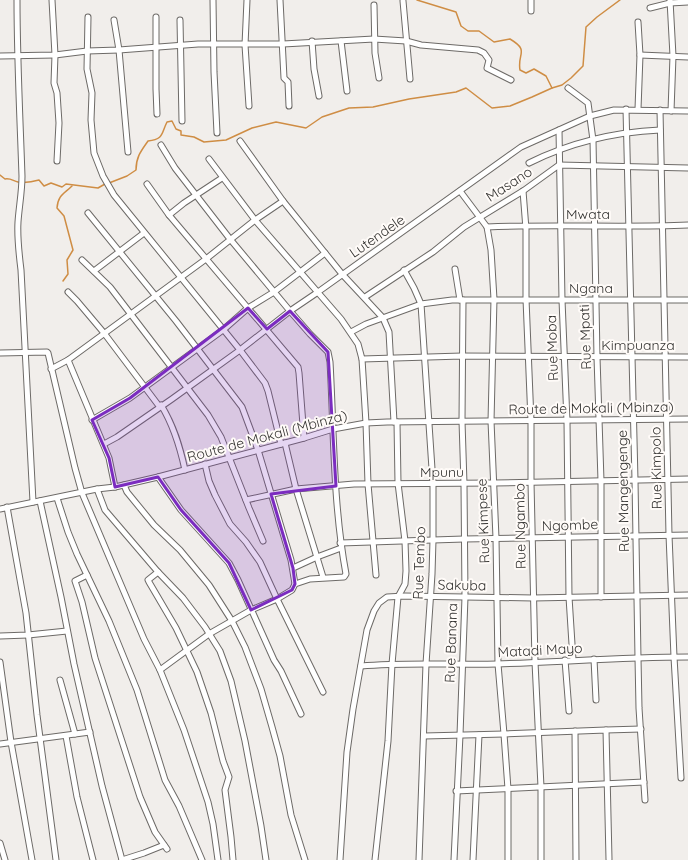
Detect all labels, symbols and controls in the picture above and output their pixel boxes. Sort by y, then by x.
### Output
street label: Masano [482,162,536,206]
street label: Mwata [566,205,610,223]
street label: Lutendele [346,210,408,262]
street label: Ngana [569,279,613,297]
street label: Rue Mpati [575,304,595,370]
street label: Rue Moba [542,315,562,381]
street label: Kimpuanza [601,336,675,354]
street label: Route de Mokali (Mbinza) [508,398,674,418]
street label: Route de Mokali (Mbinza) [185,406,349,466]
street label: Rue Kimpolo [646,427,666,509]
street label: Rue Mangengenge [613,430,633,552]
street label: Mpunu [420,463,464,481]
street label: Rue Kimpese [473,478,493,564]
street label: Rue Ngambo [510,483,530,569]
street label: Ngombe [542,515,599,535]
street label: Rue Tembo [409,526,429,600]
street label: Sakuba [437,576,487,594]
street label: Rue Banana [441,603,461,683]
street label: Matadi Mayo [497,639,583,661]

